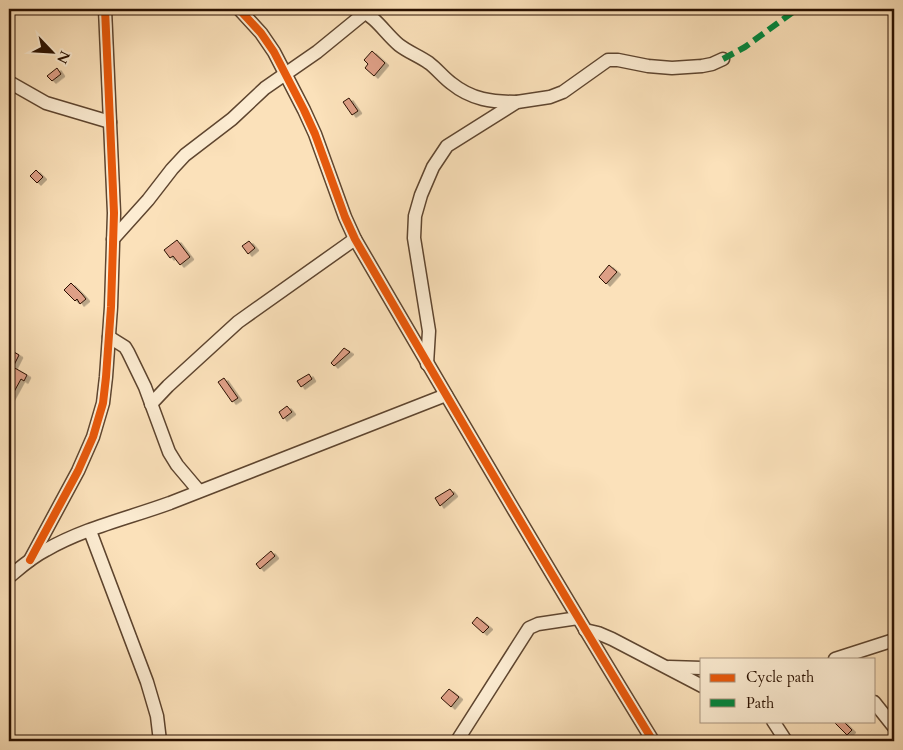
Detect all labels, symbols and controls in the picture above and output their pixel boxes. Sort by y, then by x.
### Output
north arrow [28,28,78,78]
text: N [52,48,75,67]
legend [700,658,876,722]
text: Cycle path [746,667,815,687]
text: Path [746,693,775,713]

